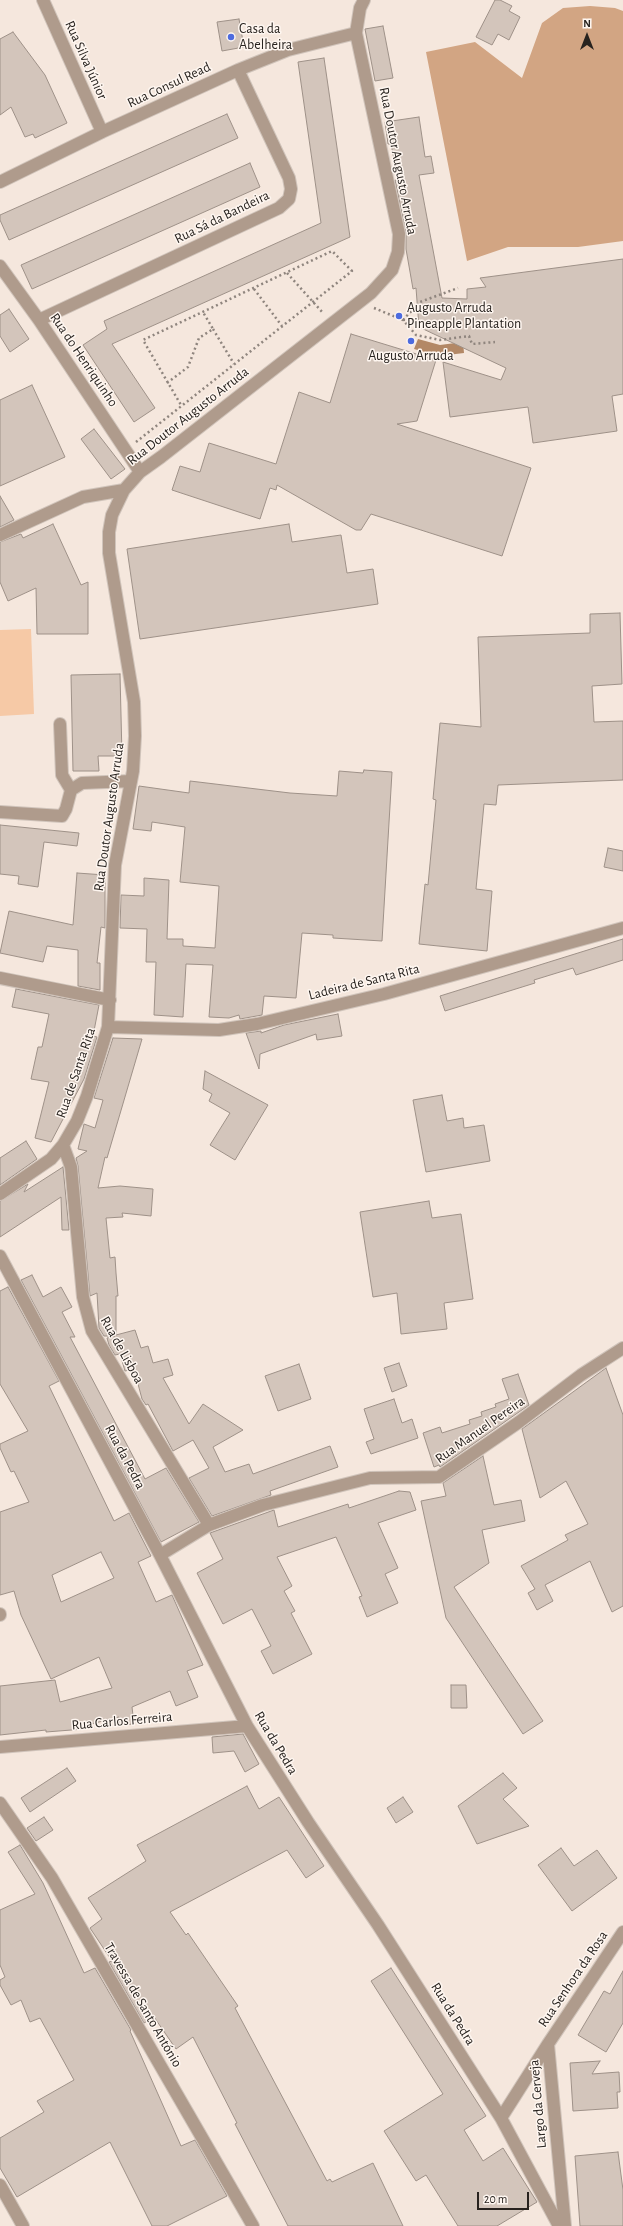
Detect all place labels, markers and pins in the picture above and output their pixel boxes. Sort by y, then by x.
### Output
place label: Casa da Abelheira [239,21,292,54]
marker: Casa da Abelheira [226,32,236,42]
place label: Augusto Arruda Pineapple Plantation [407,300,521,332]
marker: Augusto Arruda Pineapple Plantation [394,311,404,321]
marker: Augusto Arruda [406,336,416,346]
place label: Augusto Arruda [368,348,454,364]

